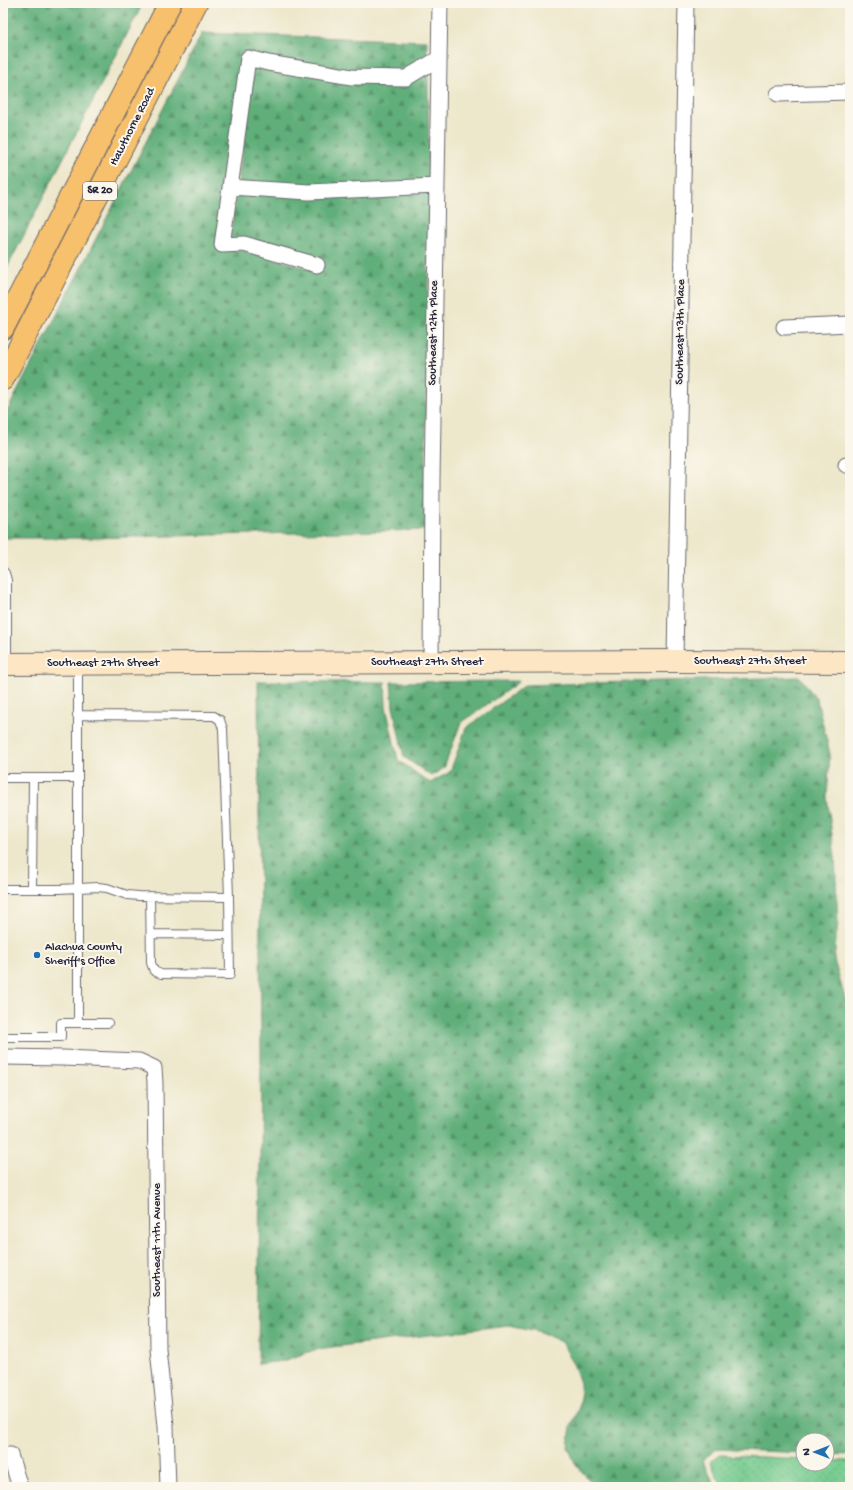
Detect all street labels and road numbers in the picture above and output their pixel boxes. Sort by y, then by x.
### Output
street label: Hawthorne Road [107,85,159,168]
road number: SR 20 [83,182,117,200]
street label: Southeast 13th Place [673,278,689,385]
street label: Southeast 12th Place [426,280,442,386]
street label: Southeast 27th Street [694,655,807,669]
street label: Southeast 27th Street [371,656,484,670]
street label: Southeast 27th Street [47,657,160,671]
street label: Southeast 11th Avenue [151,1182,165,1297]

